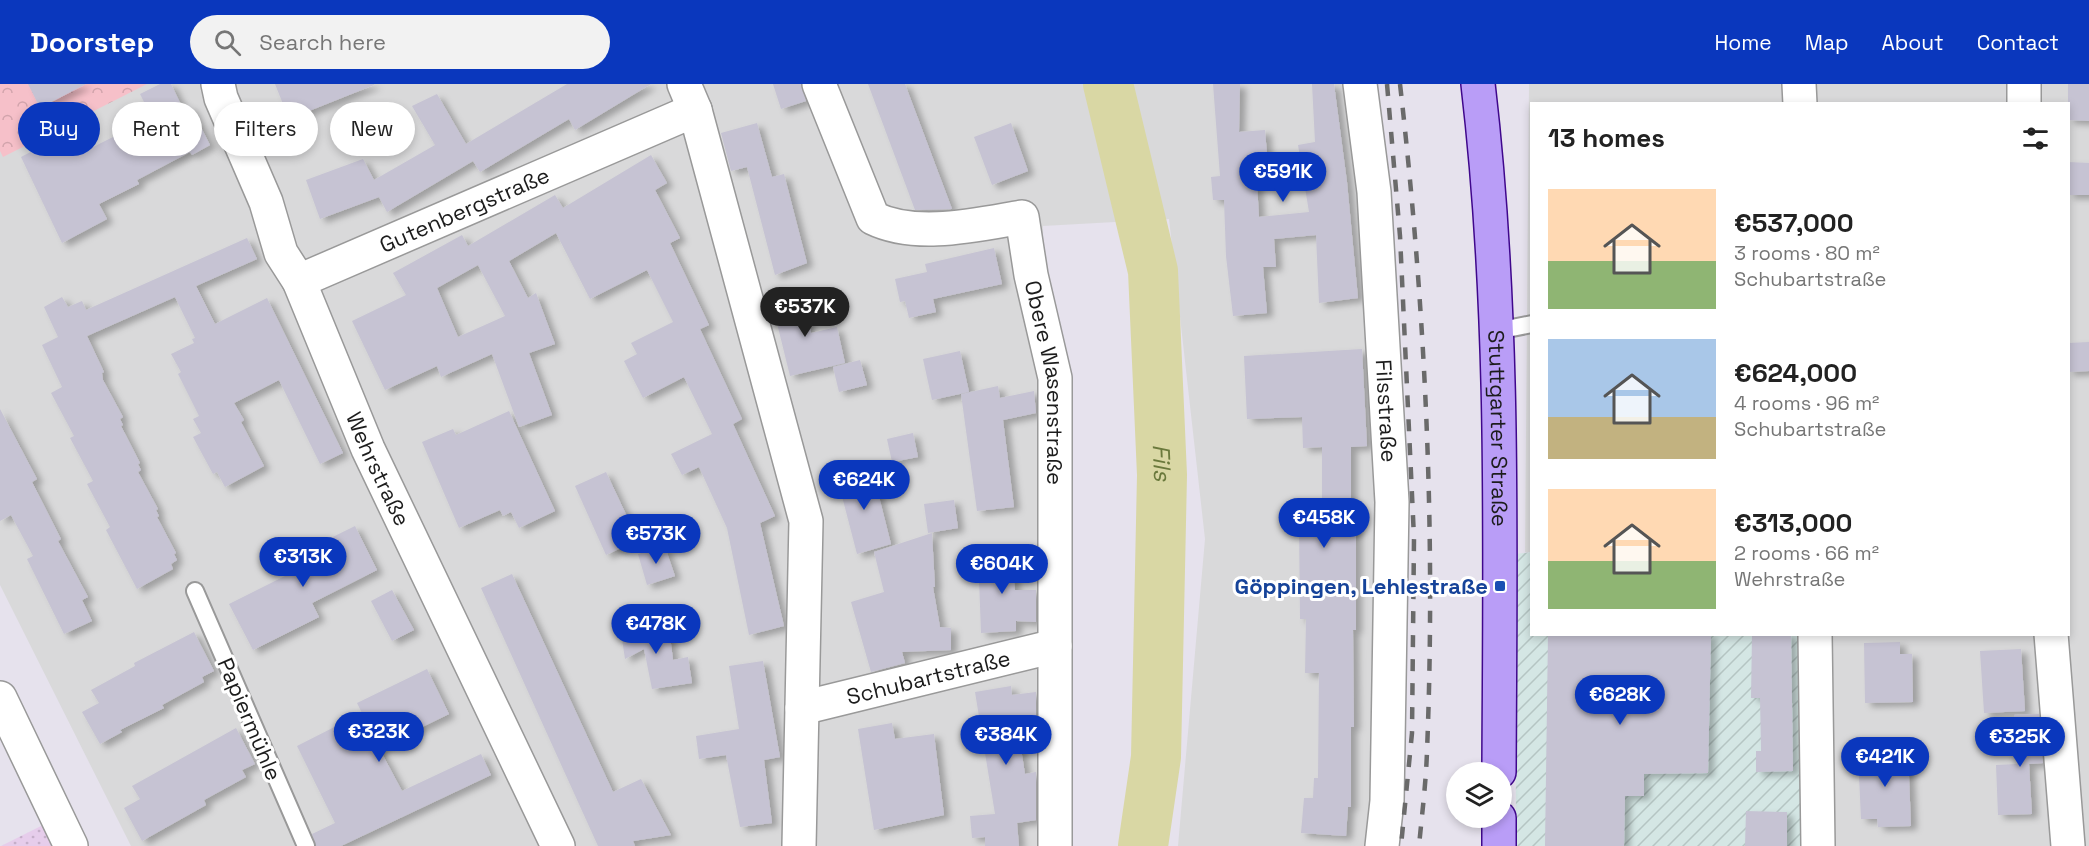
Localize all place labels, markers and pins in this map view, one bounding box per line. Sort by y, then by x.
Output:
pin: €591K [1241,152,1325,203]
pin: €537K [763,287,847,338]
pin: €624K [822,460,906,511]
pin: €458K [1282,498,1366,549]
pin: €573K [614,514,698,565]
pin: €313K [261,537,345,588]
pin: €604K [960,544,1044,595]
place label: Göppingen, Lehlestraße [1235,572,1488,600]
marker: Göppingen, Lehlestraße [1493,579,1507,593]
pin: €478K [614,604,698,655]
pin: €628K [1578,675,1662,726]
pin: €323K [337,712,421,763]
pin: €384K [964,715,1048,766]
pin: €325K [1978,717,2062,768]
pin: €421K [1843,737,1927,788]

